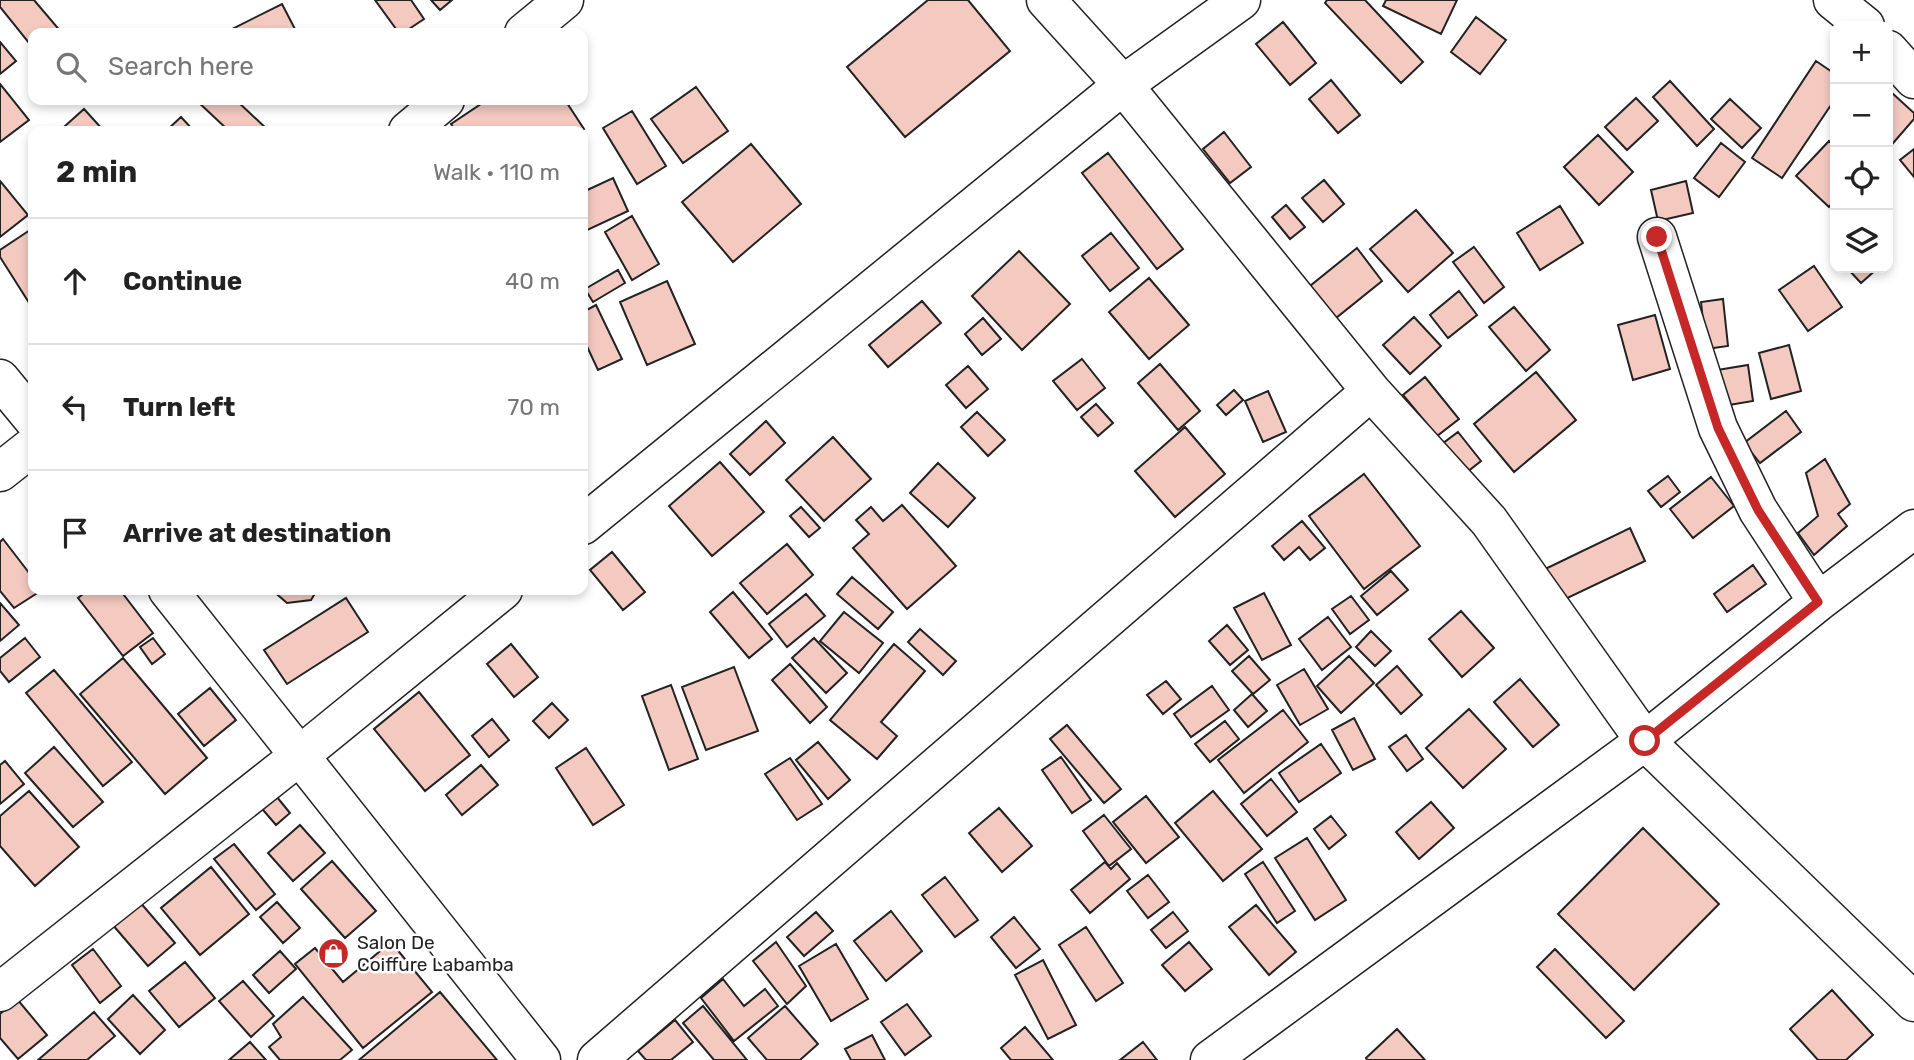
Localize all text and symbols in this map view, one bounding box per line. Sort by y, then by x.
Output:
map controls [1830,21,1893,273]
button: + [1830,21,1893,84]
search box [28,28,588,105]
icon: search [52,48,90,86]
text: Search here [108,51,254,82]
button: − [1830,84,1893,147]
button: locate [1830,147,1893,210]
text: 2 min [56,154,137,190]
text: Walk · 110 m [433,158,560,186]
button: layers [1830,210,1893,273]
route end [1641,221,1672,252]
icon: ahead [56,262,94,300]
text: Continue [123,266,242,297]
text: 40 m [505,267,560,295]
icon: left [56,388,94,426]
text: Turn left [123,392,235,423]
text: 70 m [508,393,560,421]
icon: arrive [56,514,94,552]
text: Arrive at destination [123,518,391,549]
route start [1629,725,1660,756]
place label: Salon De Coiffure Labamba [357,931,514,976]
shop icon: Salon De Coiffure Labamba [317,936,351,970]

